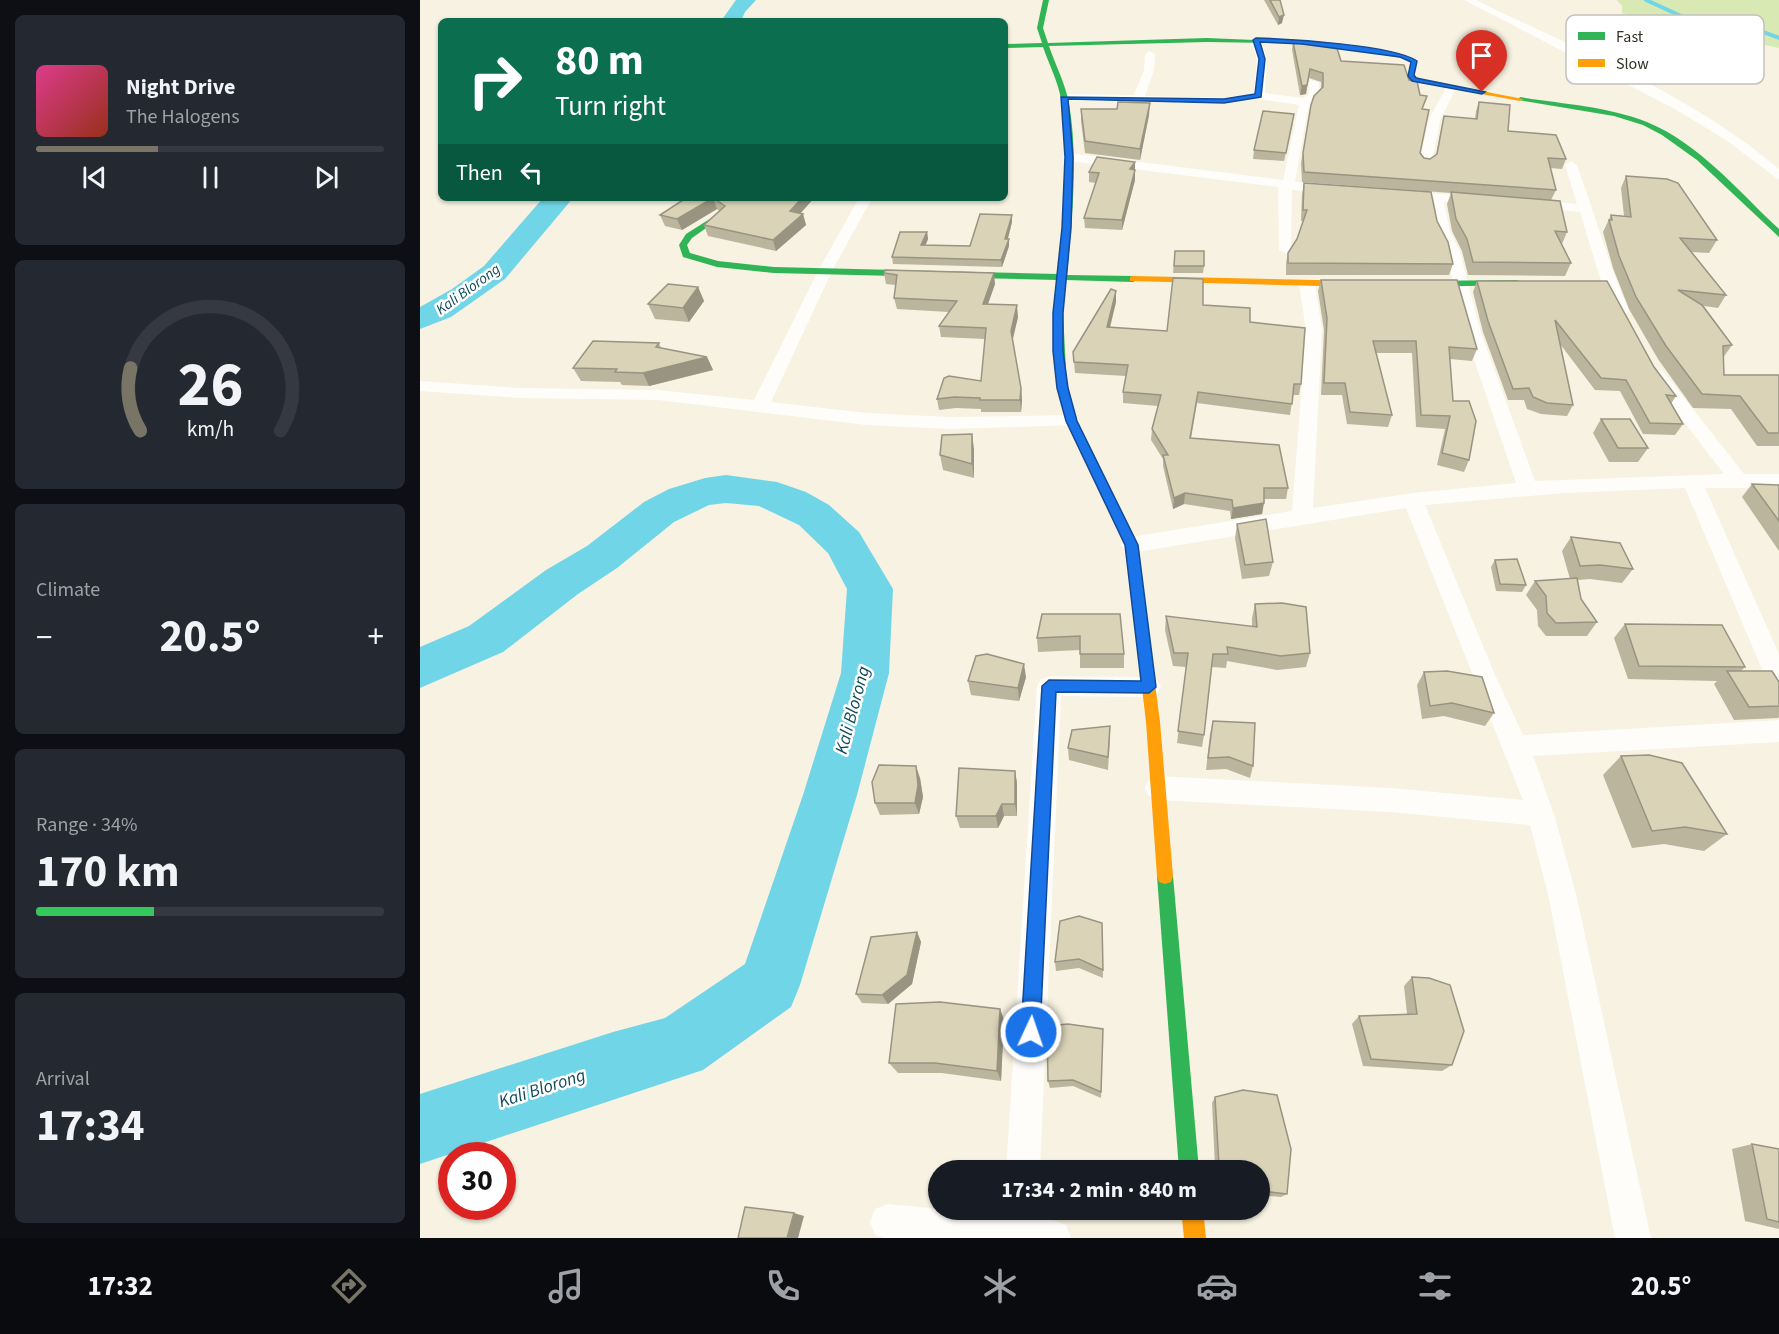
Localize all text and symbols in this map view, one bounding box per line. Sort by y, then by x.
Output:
legend [1566,15,1764,84]
text: Fast [1616,26,1644,48]
pin [1456,30,1507,92]
text: 80 m [555,31,644,91]
icon: arrive [1465,39,1498,72]
icon: right [456,42,534,120]
text: Slow [1616,53,1649,75]
text: Night Drive [126,71,235,103]
text: Turn right [555,87,666,126]
text: The Halogens [126,103,240,131]
icon: left [515,156,548,189]
text: Then [456,157,503,189]
icon: previous [78,161,111,194]
icon: pause [194,161,227,194]
icon: next [310,161,343,194]
water label: Kali Blorong [432,259,505,320]
text: 26 [177,342,243,431]
text: km/h [186,415,234,446]
text: Climate [36,576,100,604]
text: 20.5° [159,605,261,669]
text: − [36,614,52,661]
text: + [368,614,384,661]
water label: Kali Blorong [829,663,876,757]
text: Range · 34% [36,811,137,839]
text: 170 km [36,840,180,904]
position arrow [999,1000,1063,1064]
water label: Kali Blorong [495,1063,589,1114]
text: Arrival [36,1065,90,1093]
text: 17:34 [36,1094,145,1158]
speed limit sign: 30 [438,1142,516,1220]
text: 17:34 · 2 min · 840 m [1001,1174,1197,1206]
icon: directions [328,1265,370,1307]
icon: music [545,1265,587,1307]
icon: phone [762,1265,804,1307]
icon: climate [979,1265,1021,1307]
icon: car [1196,1265,1238,1307]
icon: filters [1414,1265,1456,1307]
text: 17:32 [88,1267,153,1306]
text: 20.5° [1631,1267,1691,1306]

